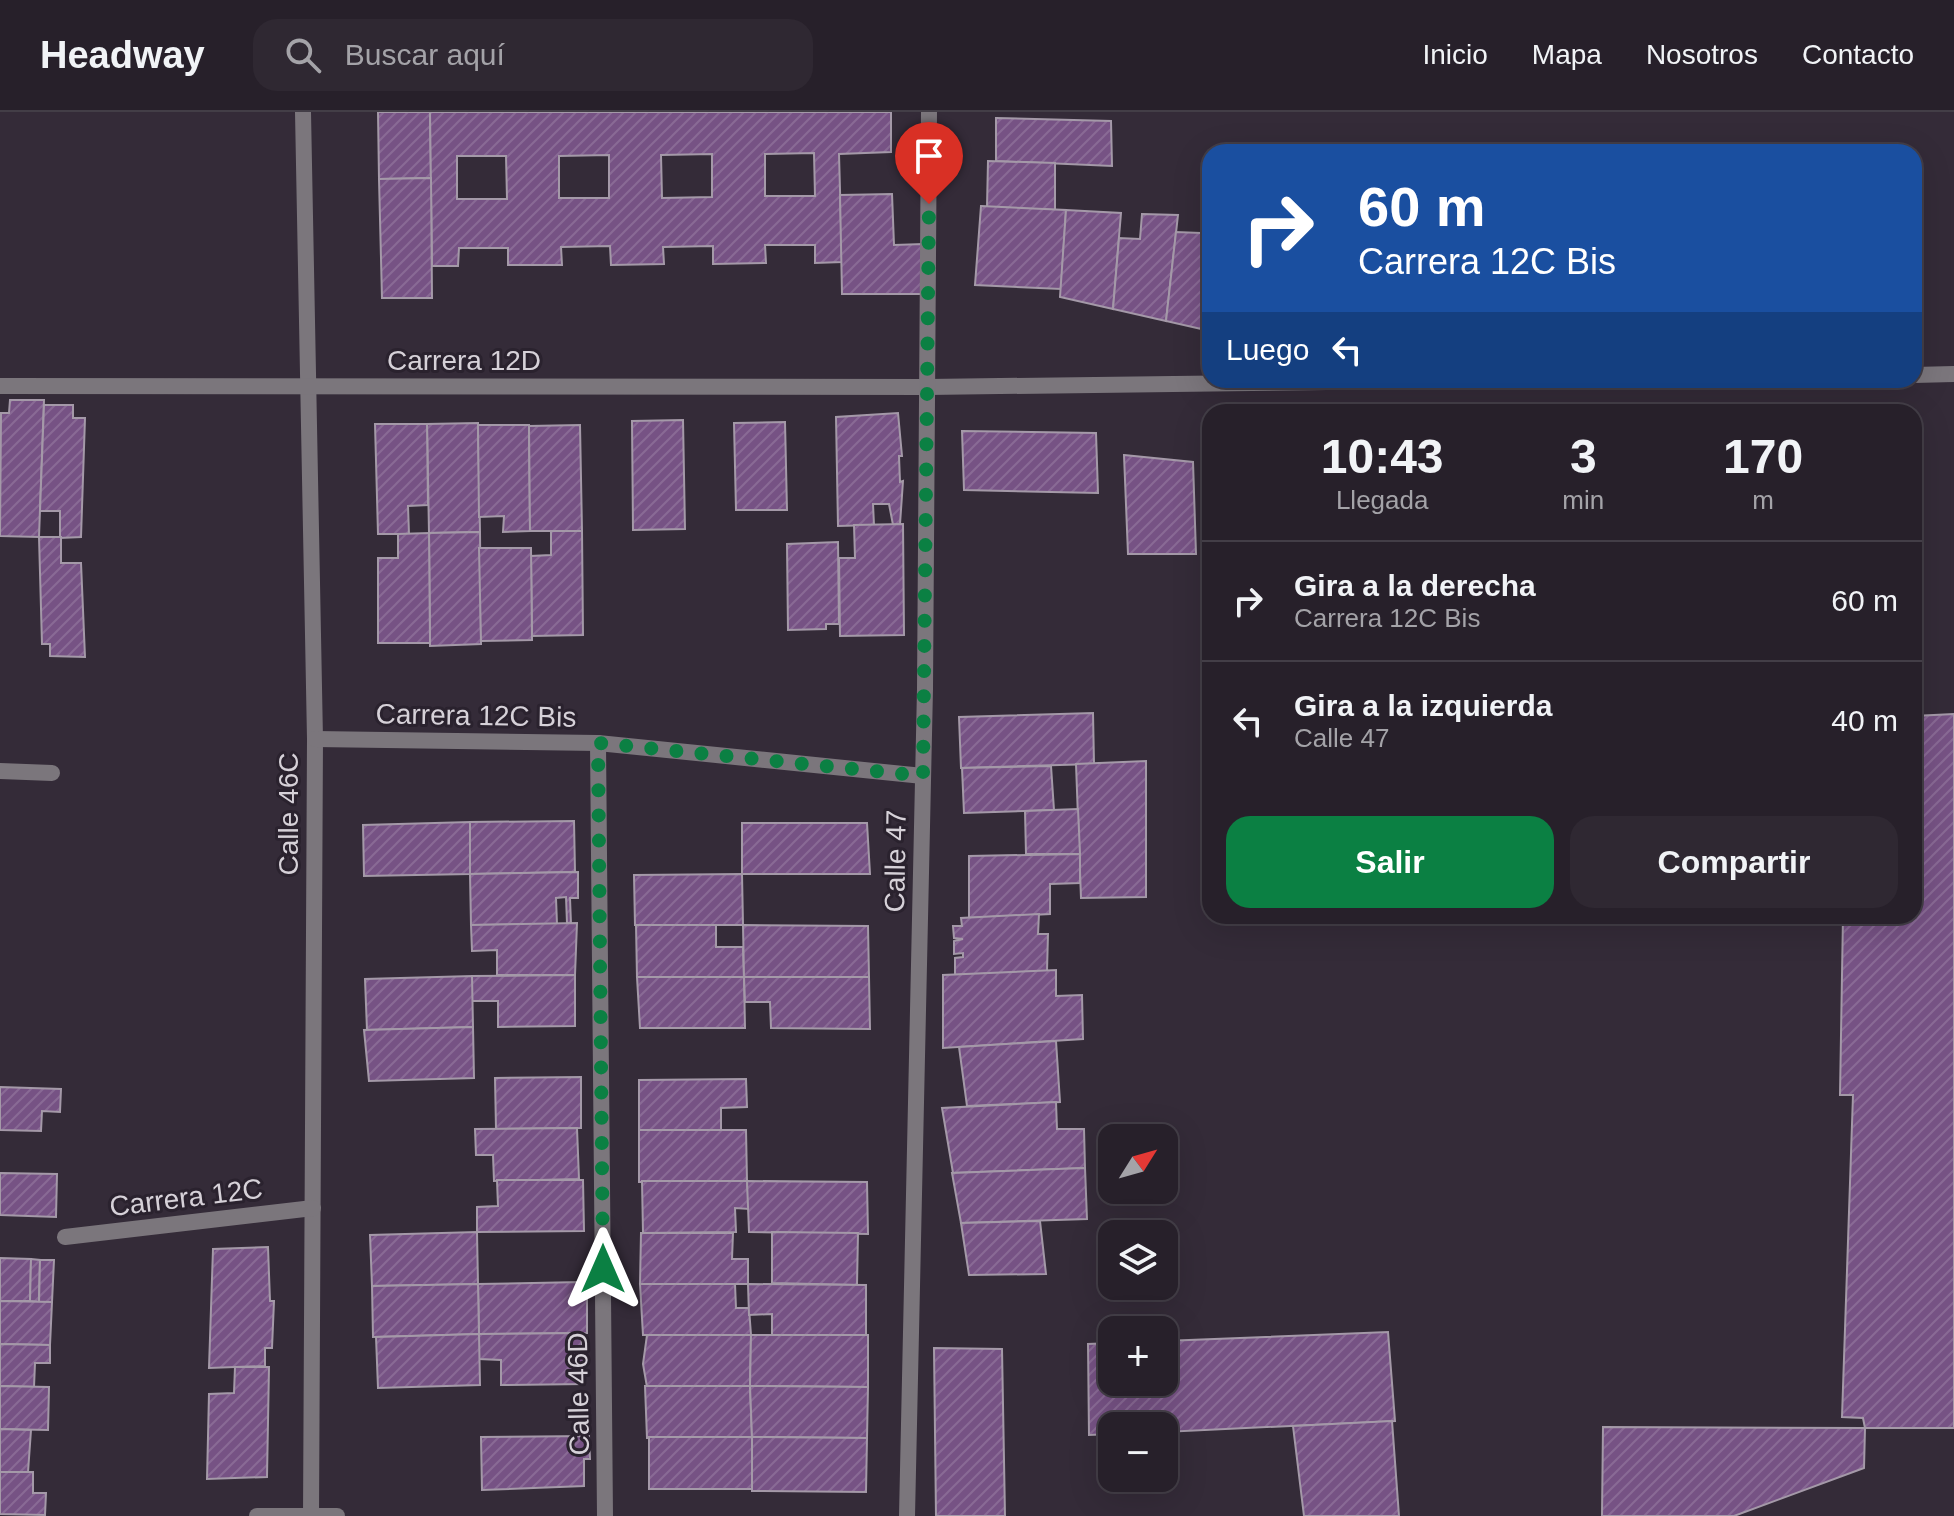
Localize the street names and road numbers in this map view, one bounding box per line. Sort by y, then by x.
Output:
street label: Carrera 12D [387,345,541,376]
street label: Carrera 12C Bis [375,698,577,733]
street label: Calle 46C [273,753,304,875]
street label: Calle 47 [879,809,912,913]
street label: Carrera 12C [108,1173,264,1222]
street label: Calle 46D [562,1332,595,1456]

